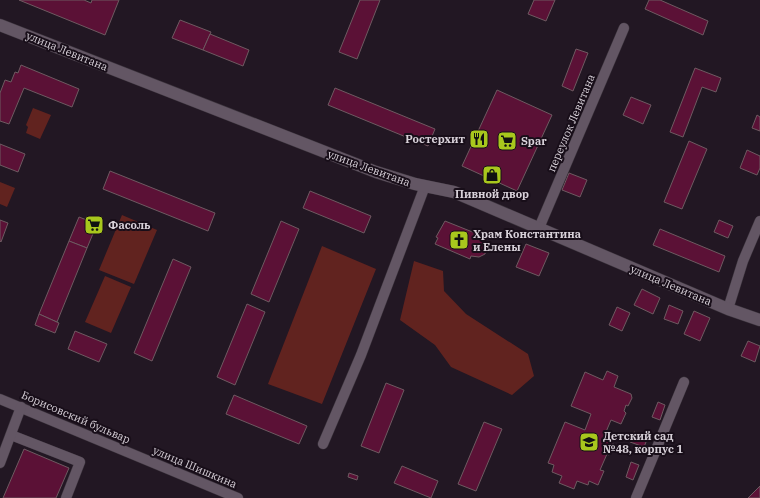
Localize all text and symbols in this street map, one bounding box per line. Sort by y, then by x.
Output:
street label: улица Левитана [24,28,110,74]
street label: переулок Левитана [544,72,598,174]
restaurant icon: Ростерхит [468,128,490,150]
supermarket icon: Spar [496,130,518,152]
place label: Ростерхит [405,132,465,146]
place label: Spar [521,134,547,148]
street label: улица Левитана [326,147,412,189]
shop icon: Пивной двор [481,164,503,186]
place label: Пивной двор [455,187,529,201]
supermarket icon: Фасоль [83,214,105,236]
place label: Фасоль [108,218,151,232]
place label: Храм Константина и Елены [473,227,581,254]
church icon: Храм Константина и Елены [448,229,470,251]
street label: улица Левитана [628,262,714,308]
street label: Борисовский бульвар [19,388,133,446]
place label: Детский сад №48, корпус 1 [603,429,683,456]
school or university icon: Детский сад №48, корпус 1 [578,431,600,453]
street label: улица Шишкина [151,443,239,491]

